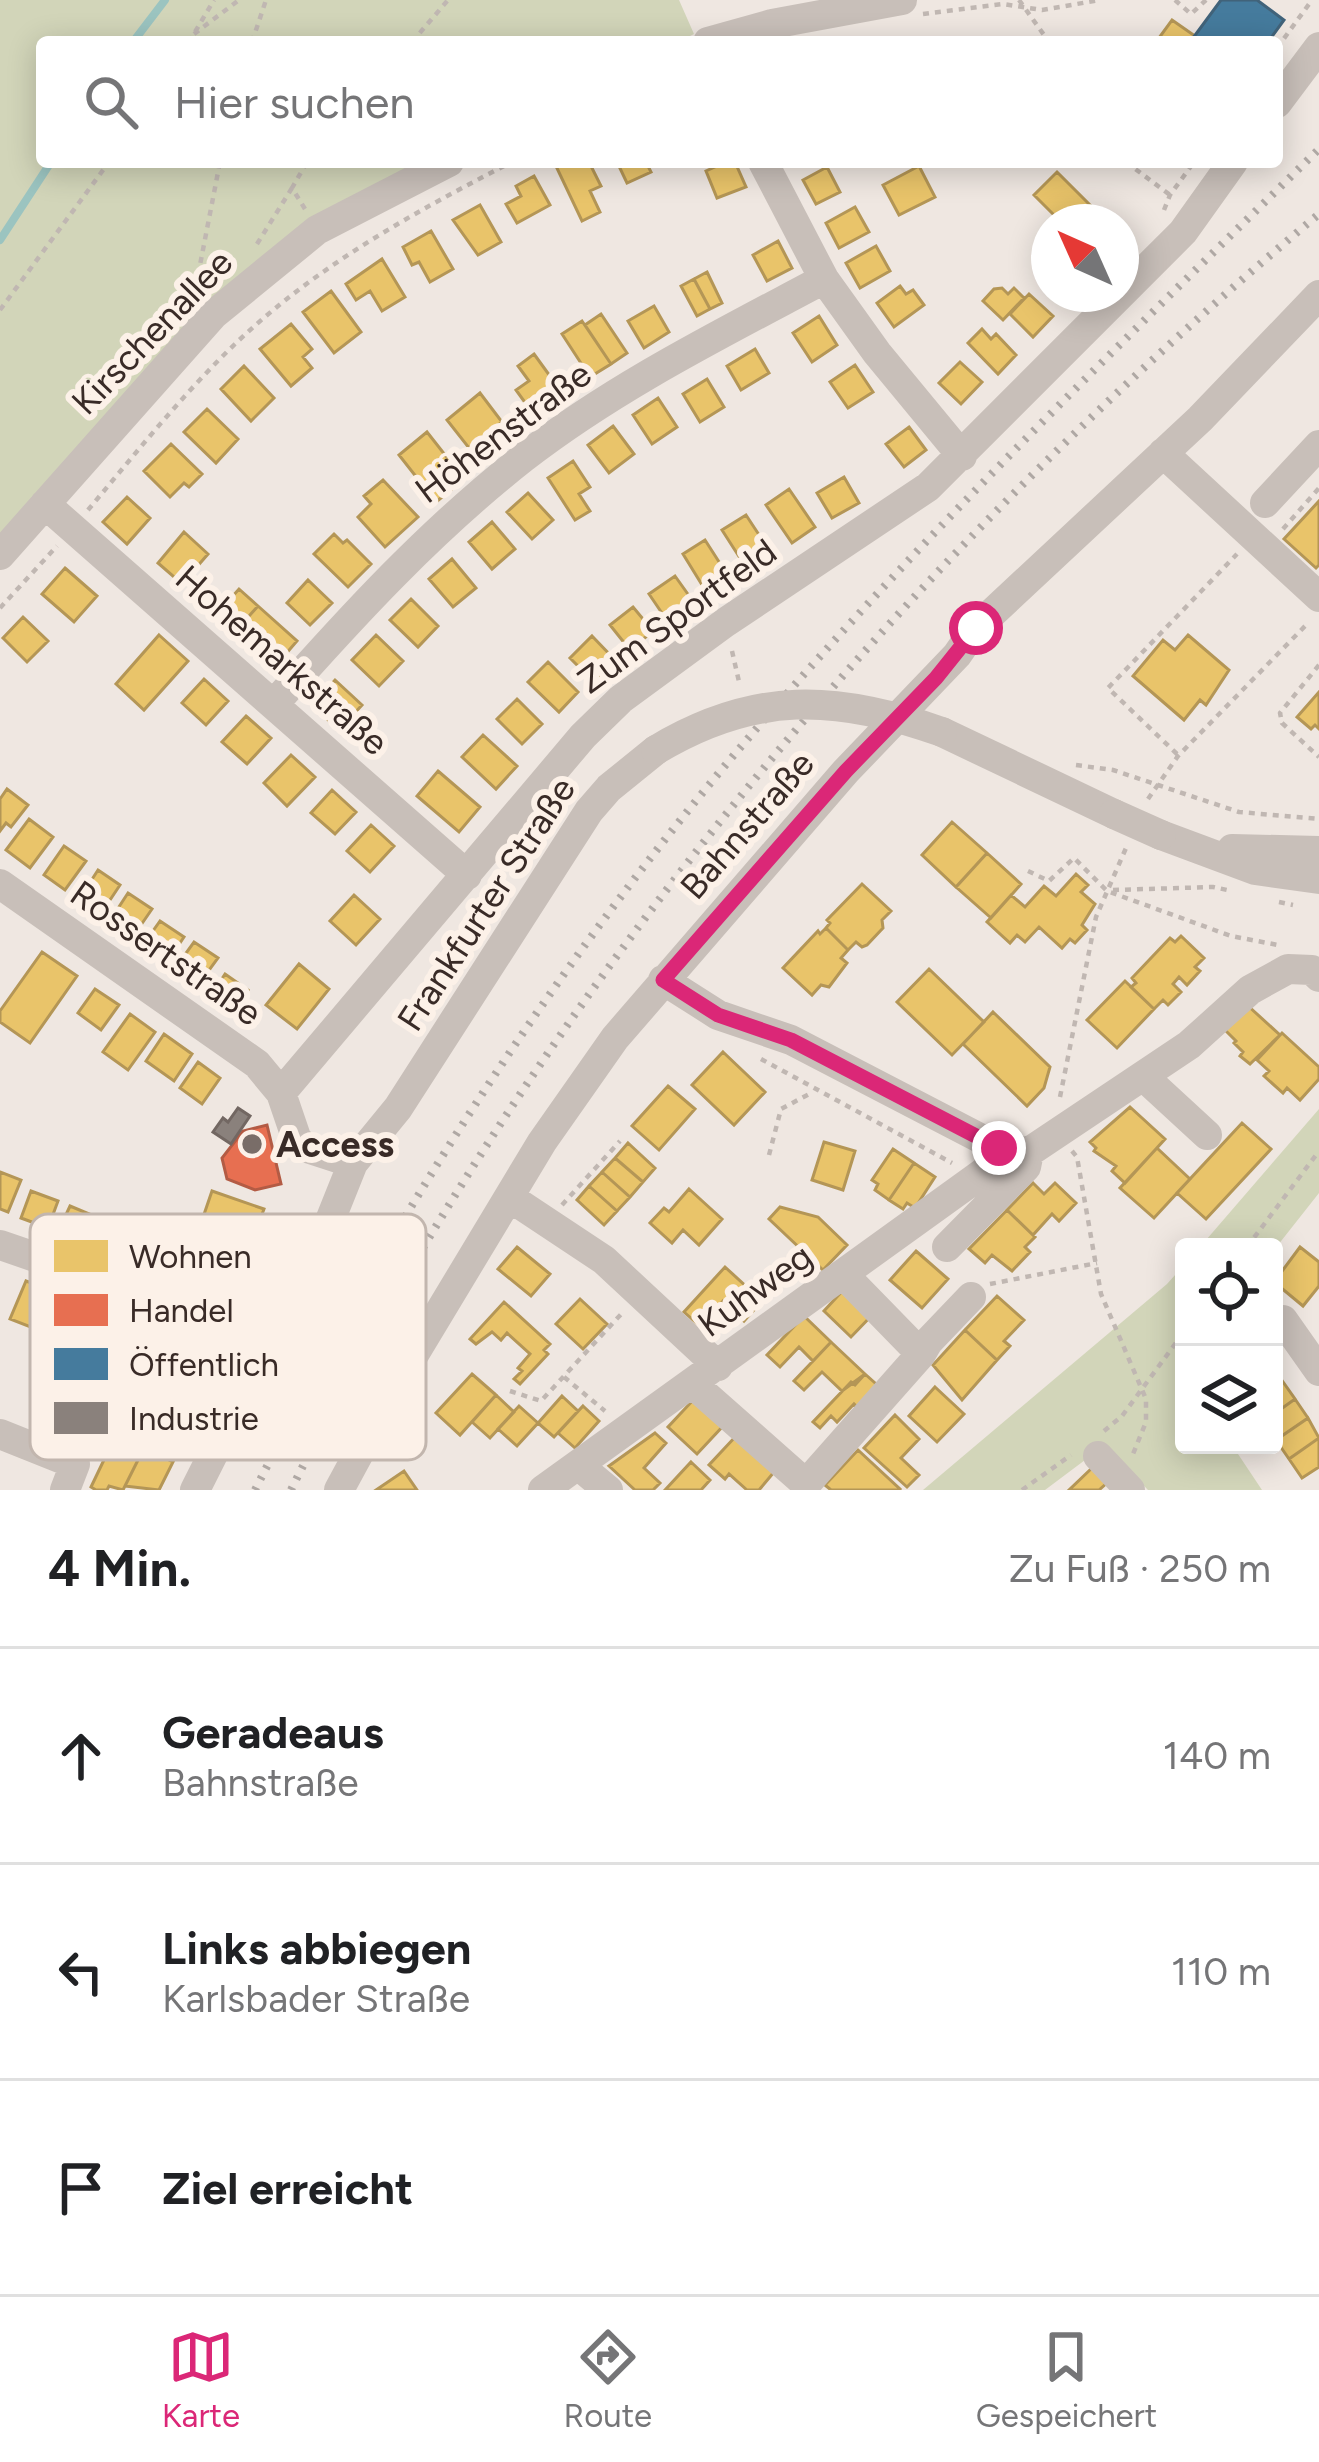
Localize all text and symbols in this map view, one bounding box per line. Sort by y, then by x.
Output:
search box [36,36,1283,168]
icon: search [78,69,144,135]
text: Hier suchen [174,75,414,129]
north arrow [1031,204,1139,312]
street label: Kirschenallee [63,241,241,423]
street label: Höhenstraße [407,352,599,512]
street label: Zum Sportfeld [569,530,785,702]
street label: Hohemarkstraße [167,556,397,764]
route start [949,601,1003,655]
street label: Bahnstraße [671,742,823,908]
street label: Frankfurter Straße [388,769,584,1039]
street label: Rossertstraße [62,871,270,1035]
route end [972,1121,1026,1175]
place label: Access [276,1123,394,1166]
marker: Access [239,1131,265,1157]
legend [30,1214,426,1460]
street label: Kuhweg [690,1234,820,1346]
text: Wohnen [129,1237,252,1276]
map controls [1175,1238,1283,1454]
button: locate [1175,1238,1283,1346]
text: Handel [129,1291,234,1330]
text: Öffentlich [129,1345,279,1384]
button: layers [1175,1346,1283,1454]
text: Industrie [129,1399,259,1438]
text: 4 Min. [48,1538,191,1599]
text: Zu Fuß · 250 m [1009,1545,1271,1592]
text: Geradeaus [162,1705,384,1759]
icon: ahead [48,1723,114,1789]
text: 140 m [1163,1732,1271,1779]
text: Bahnstraße [162,1759,359,1806]
text: Links abbiegen [162,1921,471,1975]
icon: left [48,1939,114,2005]
text: 110 m [1171,1948,1271,1995]
text: Karlsbader Straße [162,1975,470,2022]
icon: arrive [48,2155,114,2221]
text: Ziel erreicht [162,2161,413,2215]
tab: Karte [162,2324,240,2435]
tab: Route [564,2324,652,2435]
tab: Gespeichert [976,2324,1157,2435]

